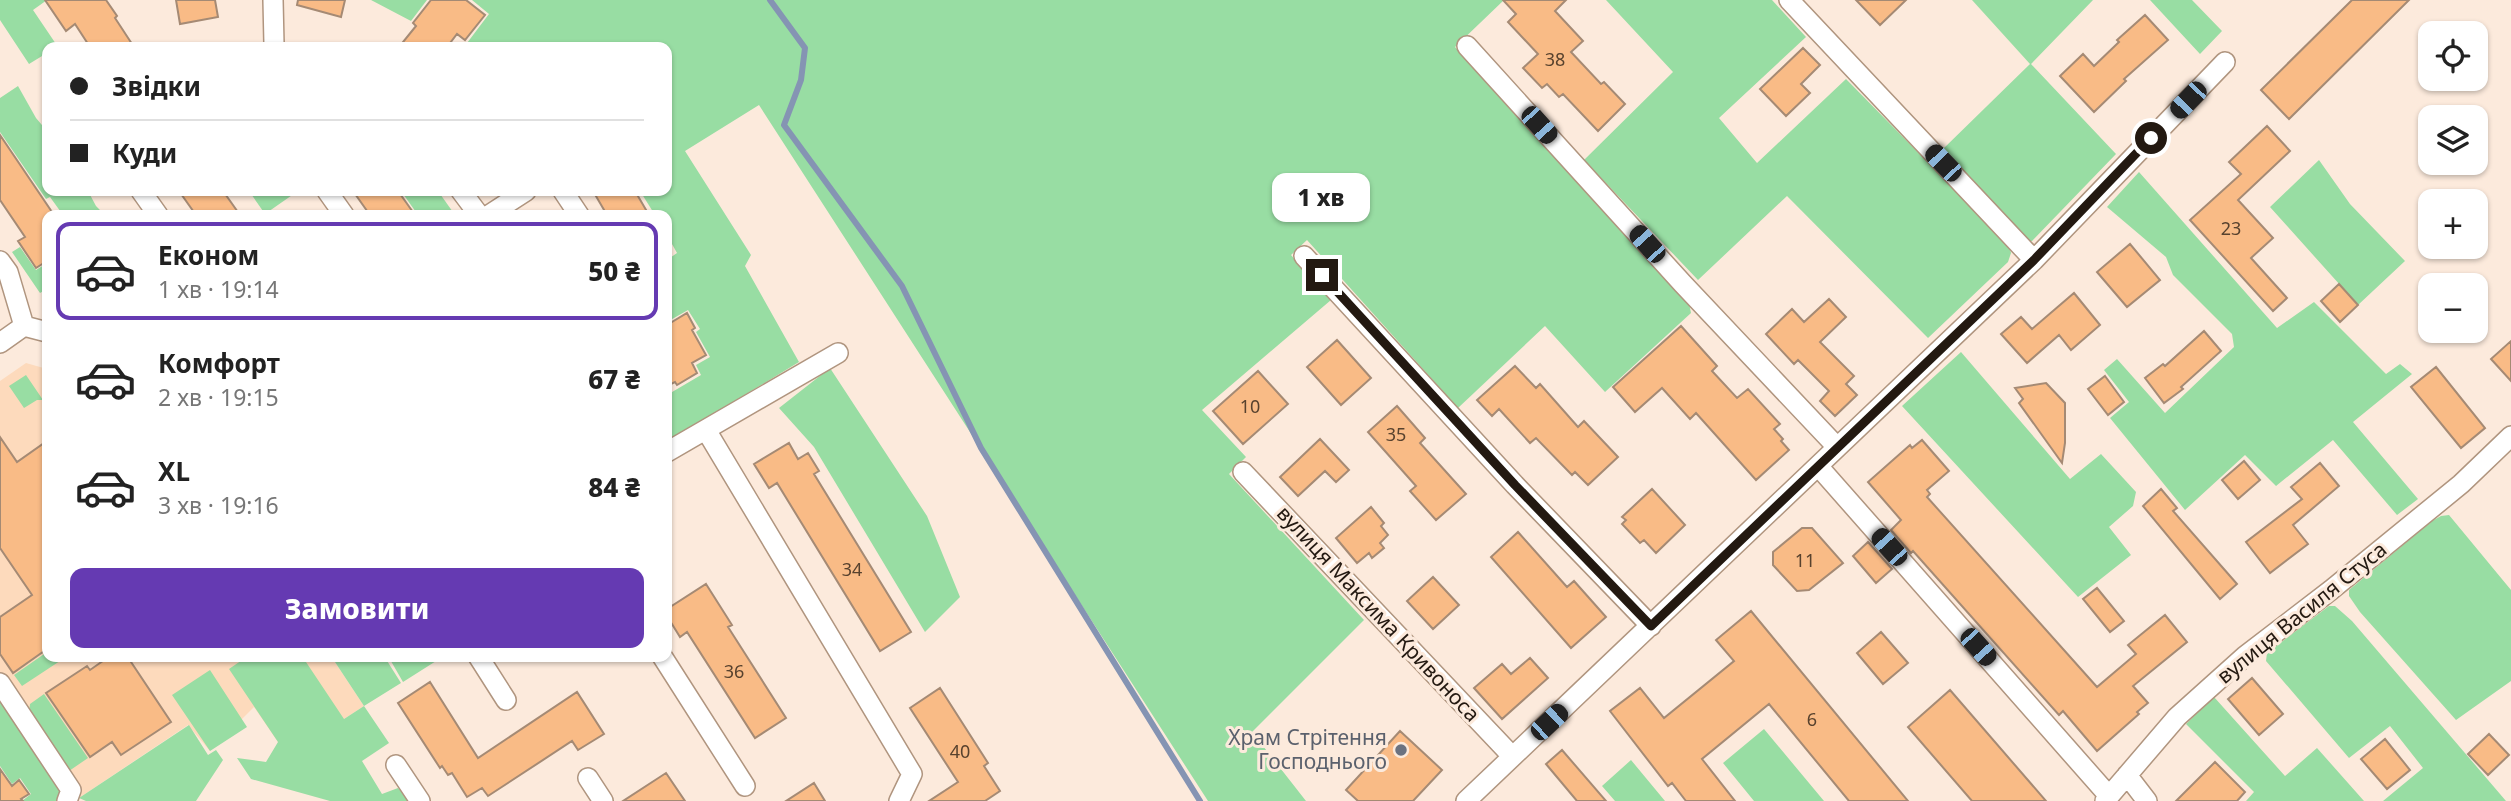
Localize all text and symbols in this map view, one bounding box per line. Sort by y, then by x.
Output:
map controls [2418,21,2488,343]
button: locate [2418,21,2488,91]
house number: 38 [1545,47,1565,71]
text: Звідки [112,68,201,104]
car [2166,78,2211,122]
car [1518,102,1561,148]
button: layers [2418,105,2488,175]
route start [2135,122,2167,154]
text: Куди [112,135,177,171]
car [1921,141,1966,185]
callout: 1 хв [1273,174,1371,222]
text: 1 хв [1298,181,1344,213]
button: + [2418,189,2488,259]
house number: 23 [2221,216,2241,240]
car [1626,221,1669,267]
text: Економ [158,237,259,273]
icon: car [74,240,137,303]
text: 50 ₴ [588,253,640,289]
route end [1306,259,1338,291]
text: 1 хв · 19:14 [158,273,279,305]
button: − [2418,273,2488,343]
text: Комфорт [158,345,280,381]
icon: car [74,348,137,411]
text: 67 ₴ [588,361,640,397]
text: 2 хв · 19:15 [158,381,279,413]
house number: 10 [1240,394,1260,418]
house number: 35 [1386,422,1406,446]
text: XL [158,453,190,489]
icon: car [74,456,137,519]
text: 84 ₴ [588,469,640,505]
text: 3 хв · 19:16 [158,489,279,521]
street label: вулиця Максима Кривоноса [1271,499,1486,727]
car [1868,524,1911,570]
street label: вулиця Василя Стуса [2211,535,2392,689]
house number: 11 [1795,548,1815,572]
house number: 34 [842,557,862,581]
button: Замовити [70,568,644,648]
car [1957,624,2000,670]
house number: 36 [724,659,744,683]
car [1527,700,1572,744]
house number: 6 [1807,707,1817,731]
place label: Храм Стрітення Господнього [1228,723,1387,775]
house number: 40 [950,739,970,763]
marker: Храм Стрітення Господнього [1393,742,1409,758]

